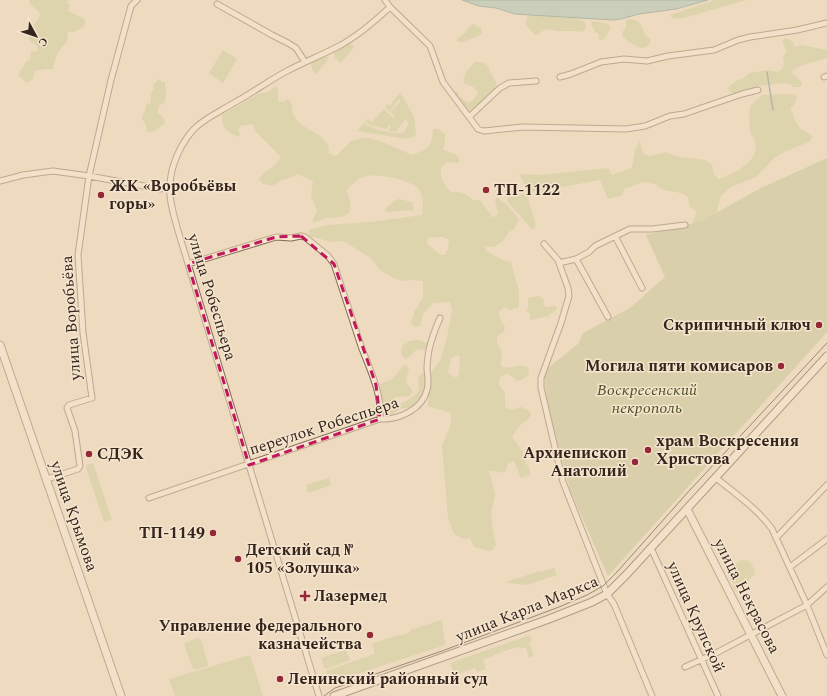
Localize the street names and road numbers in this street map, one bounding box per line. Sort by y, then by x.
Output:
street label: улица Робеспьера [181,230,243,363]
street label: улица Воробьёва [55,255,87,382]
street label: переулок Робеспьера [246,390,402,462]
street label: улица Крымова [43,456,104,575]
street label: улица Некрасова [707,533,786,658]
street label: улица Крупской [660,557,731,676]
street label: улица Карла Маркса [451,569,602,649]

